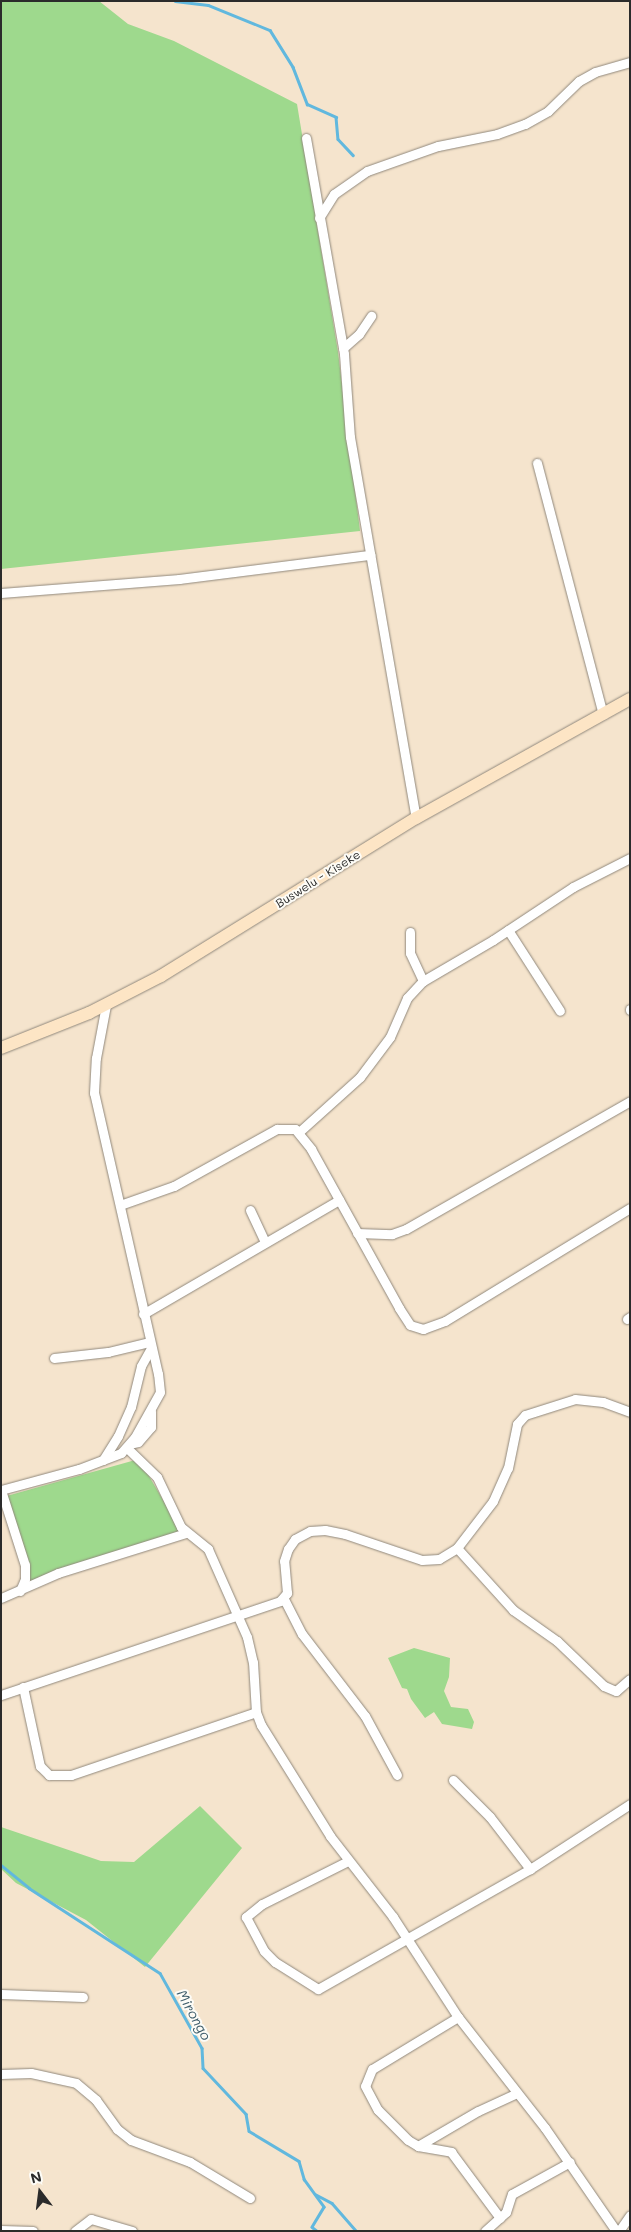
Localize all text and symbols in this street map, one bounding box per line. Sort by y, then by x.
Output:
street label: Buswelu - Kiseke [273,847,363,911]
water label: Mirongo [173,1987,215,2043]
text: N [28,2166,44,2188]
north arrow [15,2167,65,2217]

